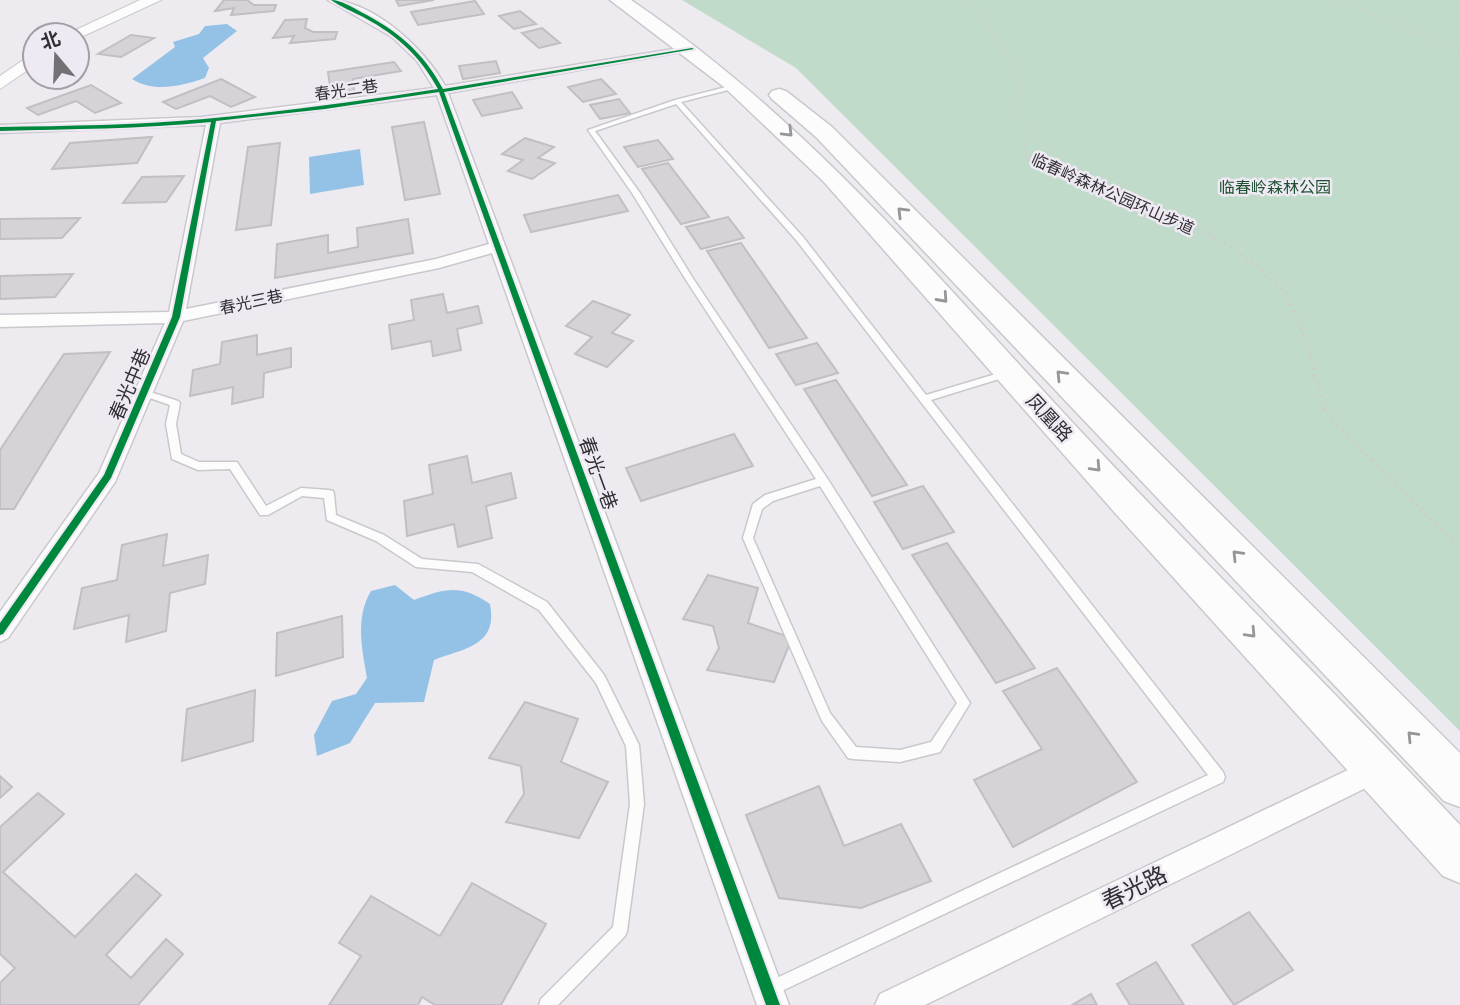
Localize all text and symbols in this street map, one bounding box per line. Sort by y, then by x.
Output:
north arrow [21,21,91,91]
text: 北 [38,25,63,53]
street label: 春光二巷 [313,75,379,103]
one-way arrow [780,124,793,137]
street label: 临春岭森林公园环山步道 [1029,149,1197,237]
park label: 临春岭森林公园 [1219,177,1331,196]
one-way arrow [898,208,910,220]
street label: 春光三巷 [218,285,284,317]
one-way arrow [935,290,947,303]
street label: 春光中巷 [104,345,154,423]
one-way arrow [1056,370,1069,383]
street label: 凤凰路 [1022,388,1078,446]
street label: 春光一巷 [575,433,623,513]
one-way arrow [1088,459,1101,472]
one-way arrow [1232,551,1245,564]
one-way arrow [1243,625,1255,638]
one-way arrow [1408,731,1421,744]
street label: 春光路 [1097,859,1171,915]

